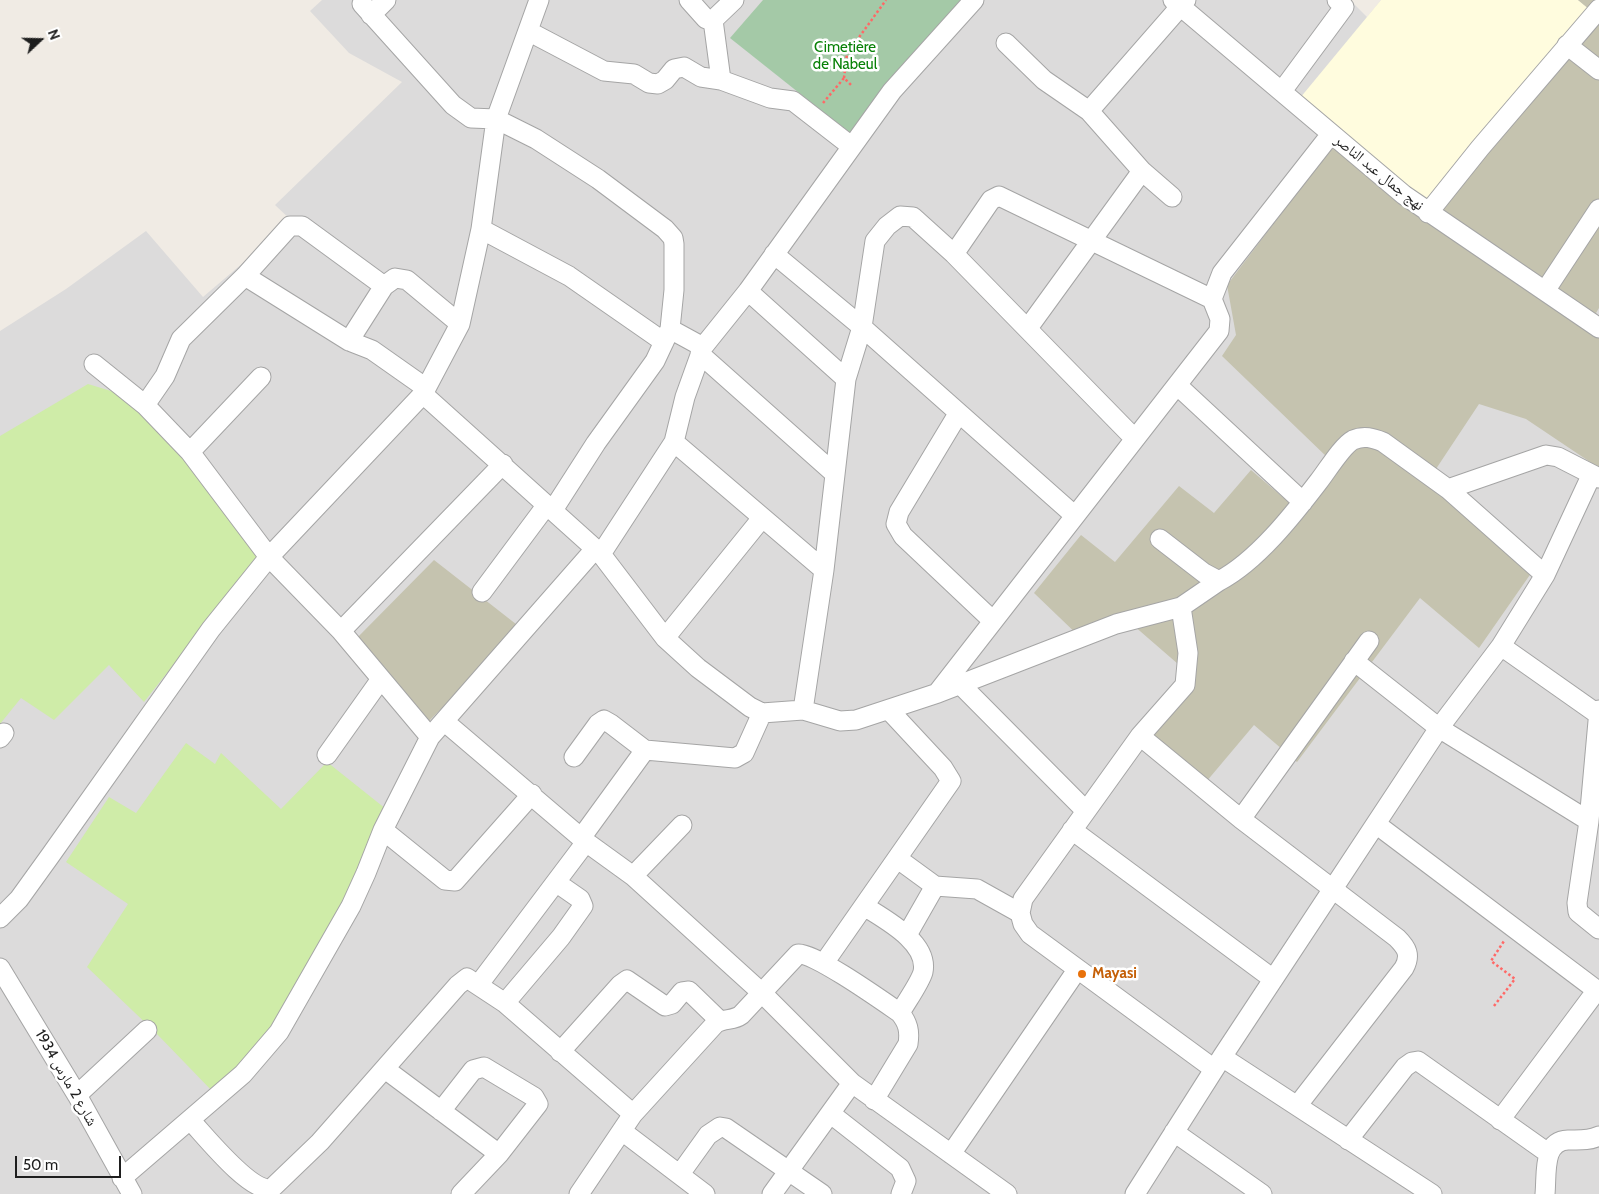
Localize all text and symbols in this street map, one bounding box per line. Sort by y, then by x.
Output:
north arrow [15,15,65,65]
text: N [44,27,64,42]
park label: Cimetière de Nabeul [813,39,877,74]
street label: نهج جمال عبد الناصر [1330,131,1428,215]
place label: Mayasi [1092,965,1137,983]
marker: Mayasi [1076,968,1088,980]
street label: شارع 2 مارس 1934 [31,1027,101,1129]
scale bar [18,1146,124,1178]
text: 50 m [23,1156,58,1174]

